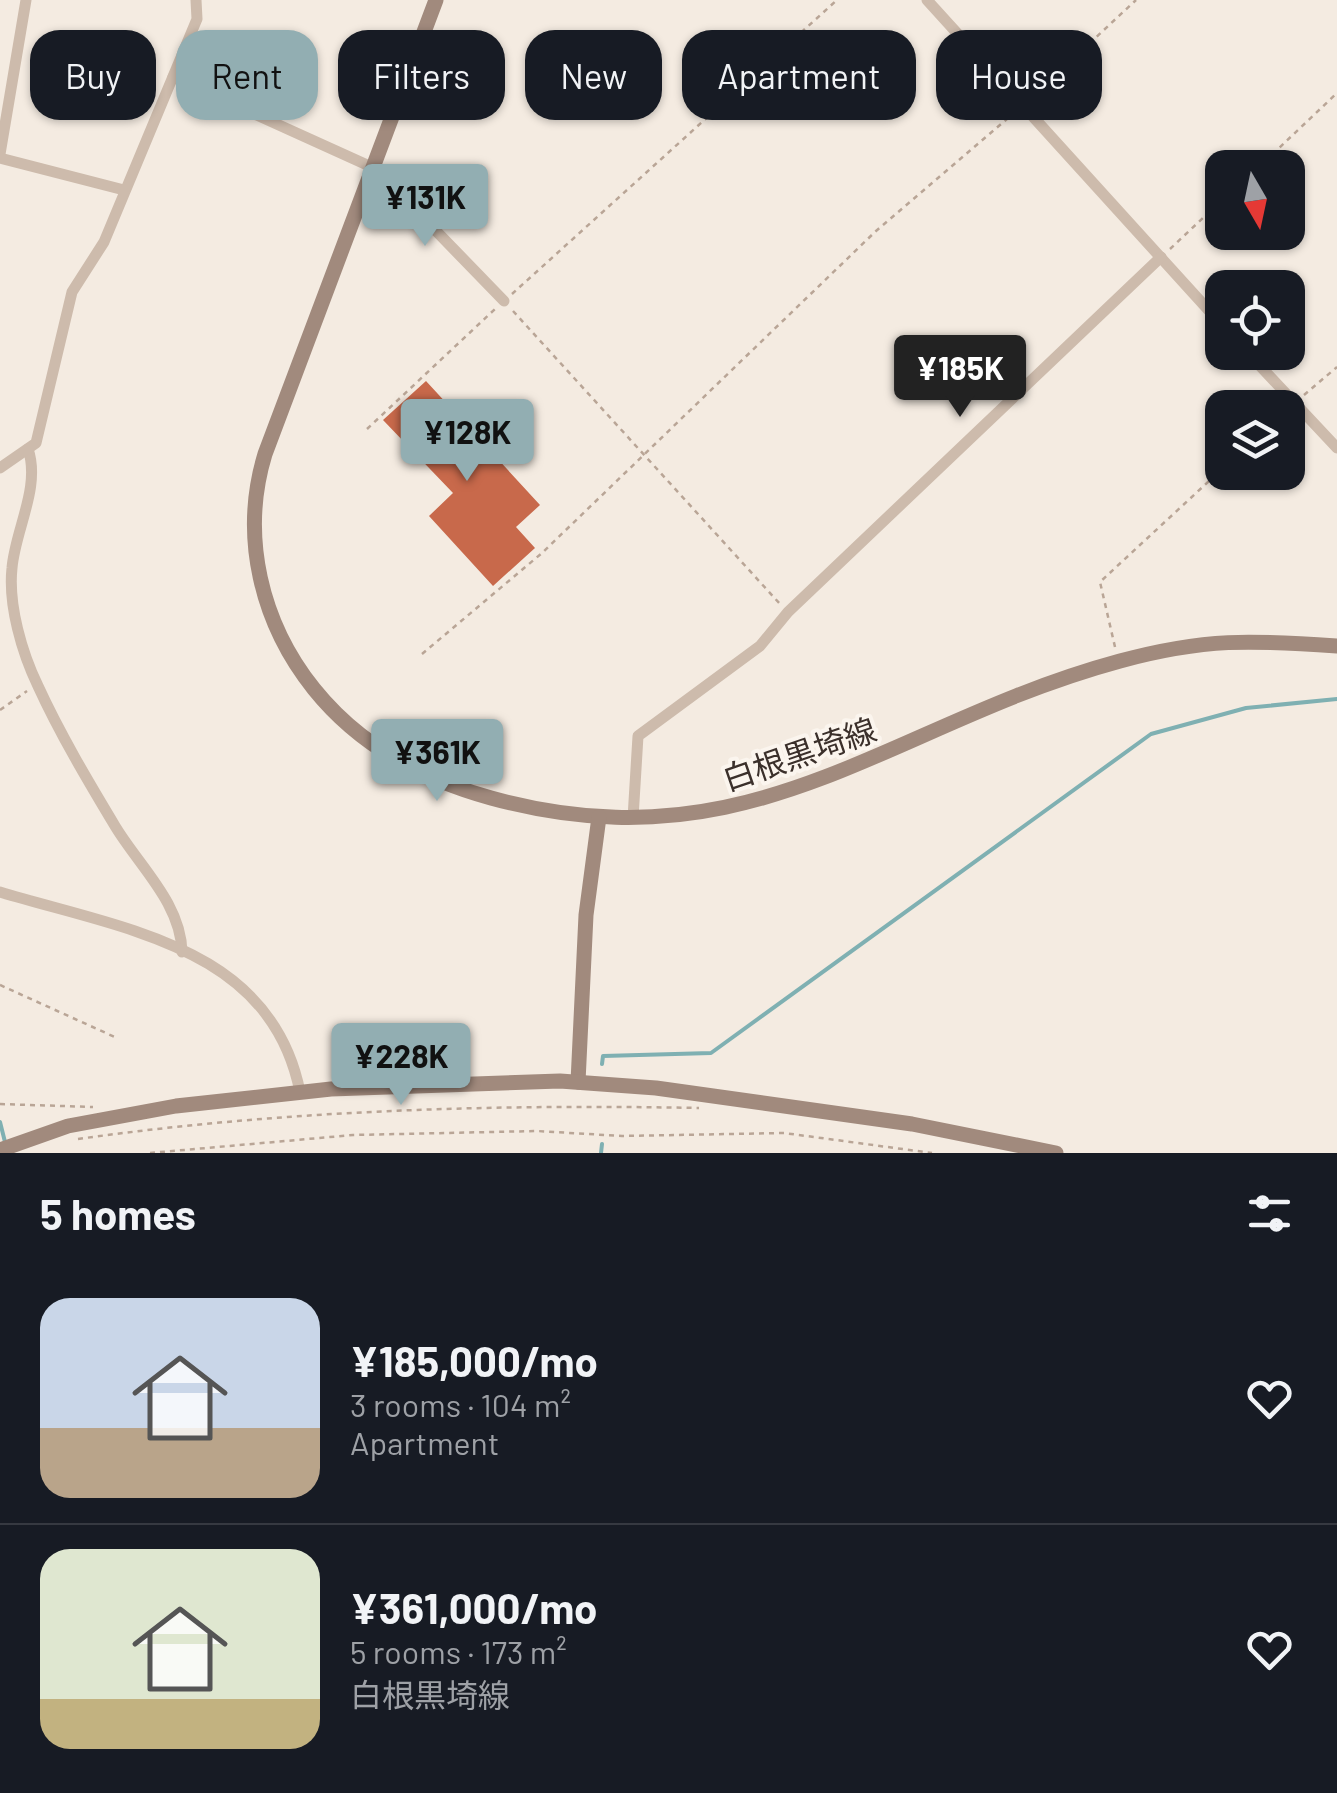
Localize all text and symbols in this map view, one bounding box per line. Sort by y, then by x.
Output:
chip: Buy [30,30,156,120]
chip: Rent [176,30,318,120]
chip: Filters [338,30,505,120]
chip: New [525,30,662,120]
chip: Apartment [682,30,916,120]
chip: House [936,30,1102,120]
north arrow [1205,150,1305,250]
map controls [1205,150,1305,490]
pin: ¥131K [355,164,495,249]
text: ¥131K [384,177,466,215]
button: locate [1205,270,1305,370]
pin: ¥185K [890,335,1030,420]
text: ¥185K [916,348,1004,386]
button: layers [1205,390,1305,490]
pin: ¥128K [397,399,537,484]
text: ¥128K [423,412,511,450]
street label: 白根黒埼線 [717,709,881,797]
pin: ¥361K [367,719,507,804]
text: ¥361K [393,732,481,770]
pin: ¥228K [331,1023,471,1108]
text: ¥228K [353,1036,449,1074]
icon: filters [1242,1186,1297,1241]
text: 5 homes [40,1188,196,1238]
text: ¥185,000/mo [350,1335,598,1385]
icon: home [120,1338,240,1458]
icon: heart [1242,1371,1297,1426]
text: 3 rooms · 104 m² [350,1385,571,1423]
text: Apartment [350,1423,499,1461]
text: ¥361,000/mo [350,1582,597,1632]
icon: home [120,1589,240,1709]
icon: heart [1242,1622,1297,1677]
text: 5 rooms · 173 m² [350,1632,567,1670]
text: 白根黒埼線 [350,1675,510,1713]

